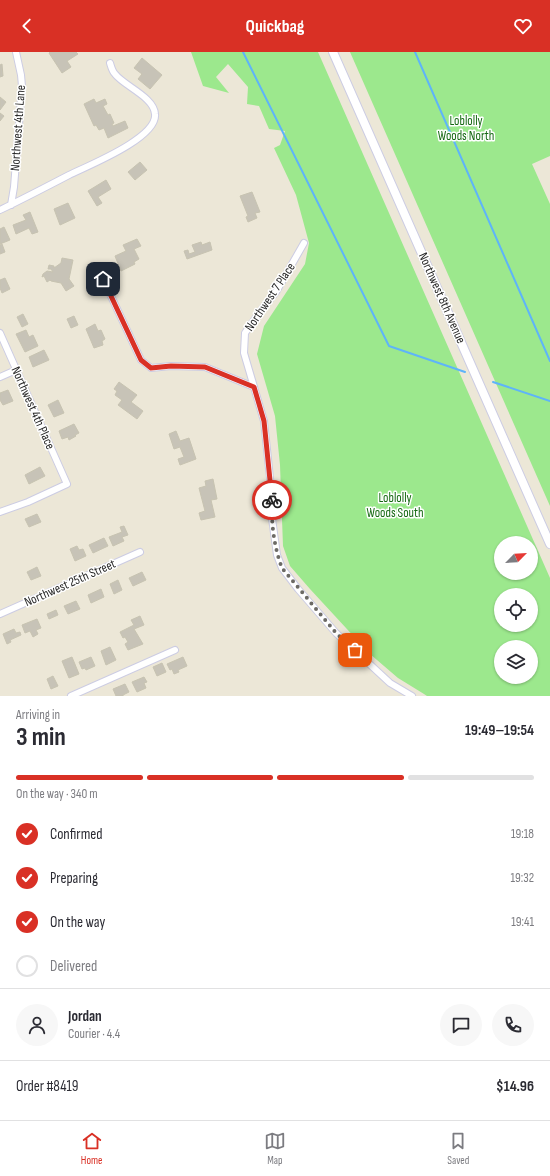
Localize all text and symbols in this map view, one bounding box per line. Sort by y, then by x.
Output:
icon: back [16,15,38,37]
icon: heart [512,15,534,37]
text: Quickbag [246,16,304,37]
street label: Northwest 4th Lane [7,84,29,172]
park label: Loblolly Woods North [438,113,494,144]
street label: Northwest 8th Avenue [415,250,469,346]
street label: Northwest 7 Place [241,260,299,334]
pin [86,262,120,296]
icon: home [92,268,114,290]
street label: Northwest 4th Place [8,364,58,452]
courier [252,480,292,520]
icon: bike [261,489,283,511]
park label: Loblolly Woods South [366,490,424,521]
north arrow [494,536,538,580]
map controls [494,536,538,684]
street label: Northwest 25th Street [22,556,118,610]
button: locate [494,588,538,632]
pin [338,633,372,667]
icon: bag [344,639,366,661]
button: layers [494,640,538,684]
text: Arriving in [16,707,60,723]
text: 19:49–19:54 [465,721,534,740]
text: 3 min [16,722,66,753]
text: On the way · 340 m [16,786,98,802]
icon: check [16,823,38,845]
text: Confirmed [50,825,103,844]
text: 19:18 [511,826,534,842]
icon: check [16,867,38,889]
text: Preparing [50,869,98,888]
text: 19:32 [510,870,534,886]
icon: check [16,911,38,933]
text: On the way [50,913,105,932]
text: 19:41 [511,914,534,930]
text: Delivered [50,957,97,976]
button: person [16,1004,58,1046]
button: chat [440,1004,482,1046]
button: phone [492,1004,534,1046]
text: Jordan [68,1007,102,1026]
text: Courier · 4.4 [68,1026,120,1042]
text: Order #8419 [16,1077,78,1096]
text: $14.96 [496,1077,534,1096]
tab: Home [81,1130,103,1167]
tab: Map [264,1130,286,1167]
tab: Saved [447,1130,469,1167]

